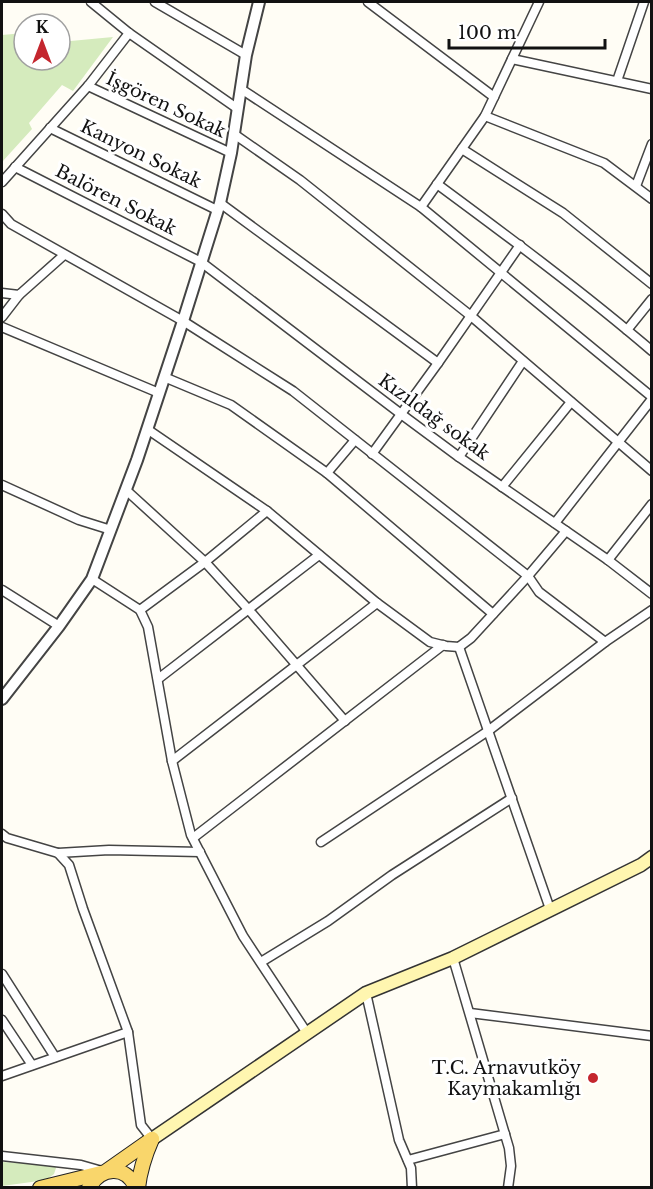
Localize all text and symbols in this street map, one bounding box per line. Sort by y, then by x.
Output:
north arrow [12,12,72,72]
scale bar [449,12,605,50]
text: K [35,17,49,37]
text: 100 m [458,22,516,44]
street label: İşgören Sokak [103,67,230,142]
street label: Kanyon Sokak [77,115,205,193]
street label: Balören Sokak [52,160,180,240]
street label: Kızıldağ sokak [374,369,494,465]
place label: T.C. Arnavutköy Kaymakamlığı [432,1057,581,1100]
marker: T.C. Arnavutköy Kaymakamlığı [586,1071,600,1085]

